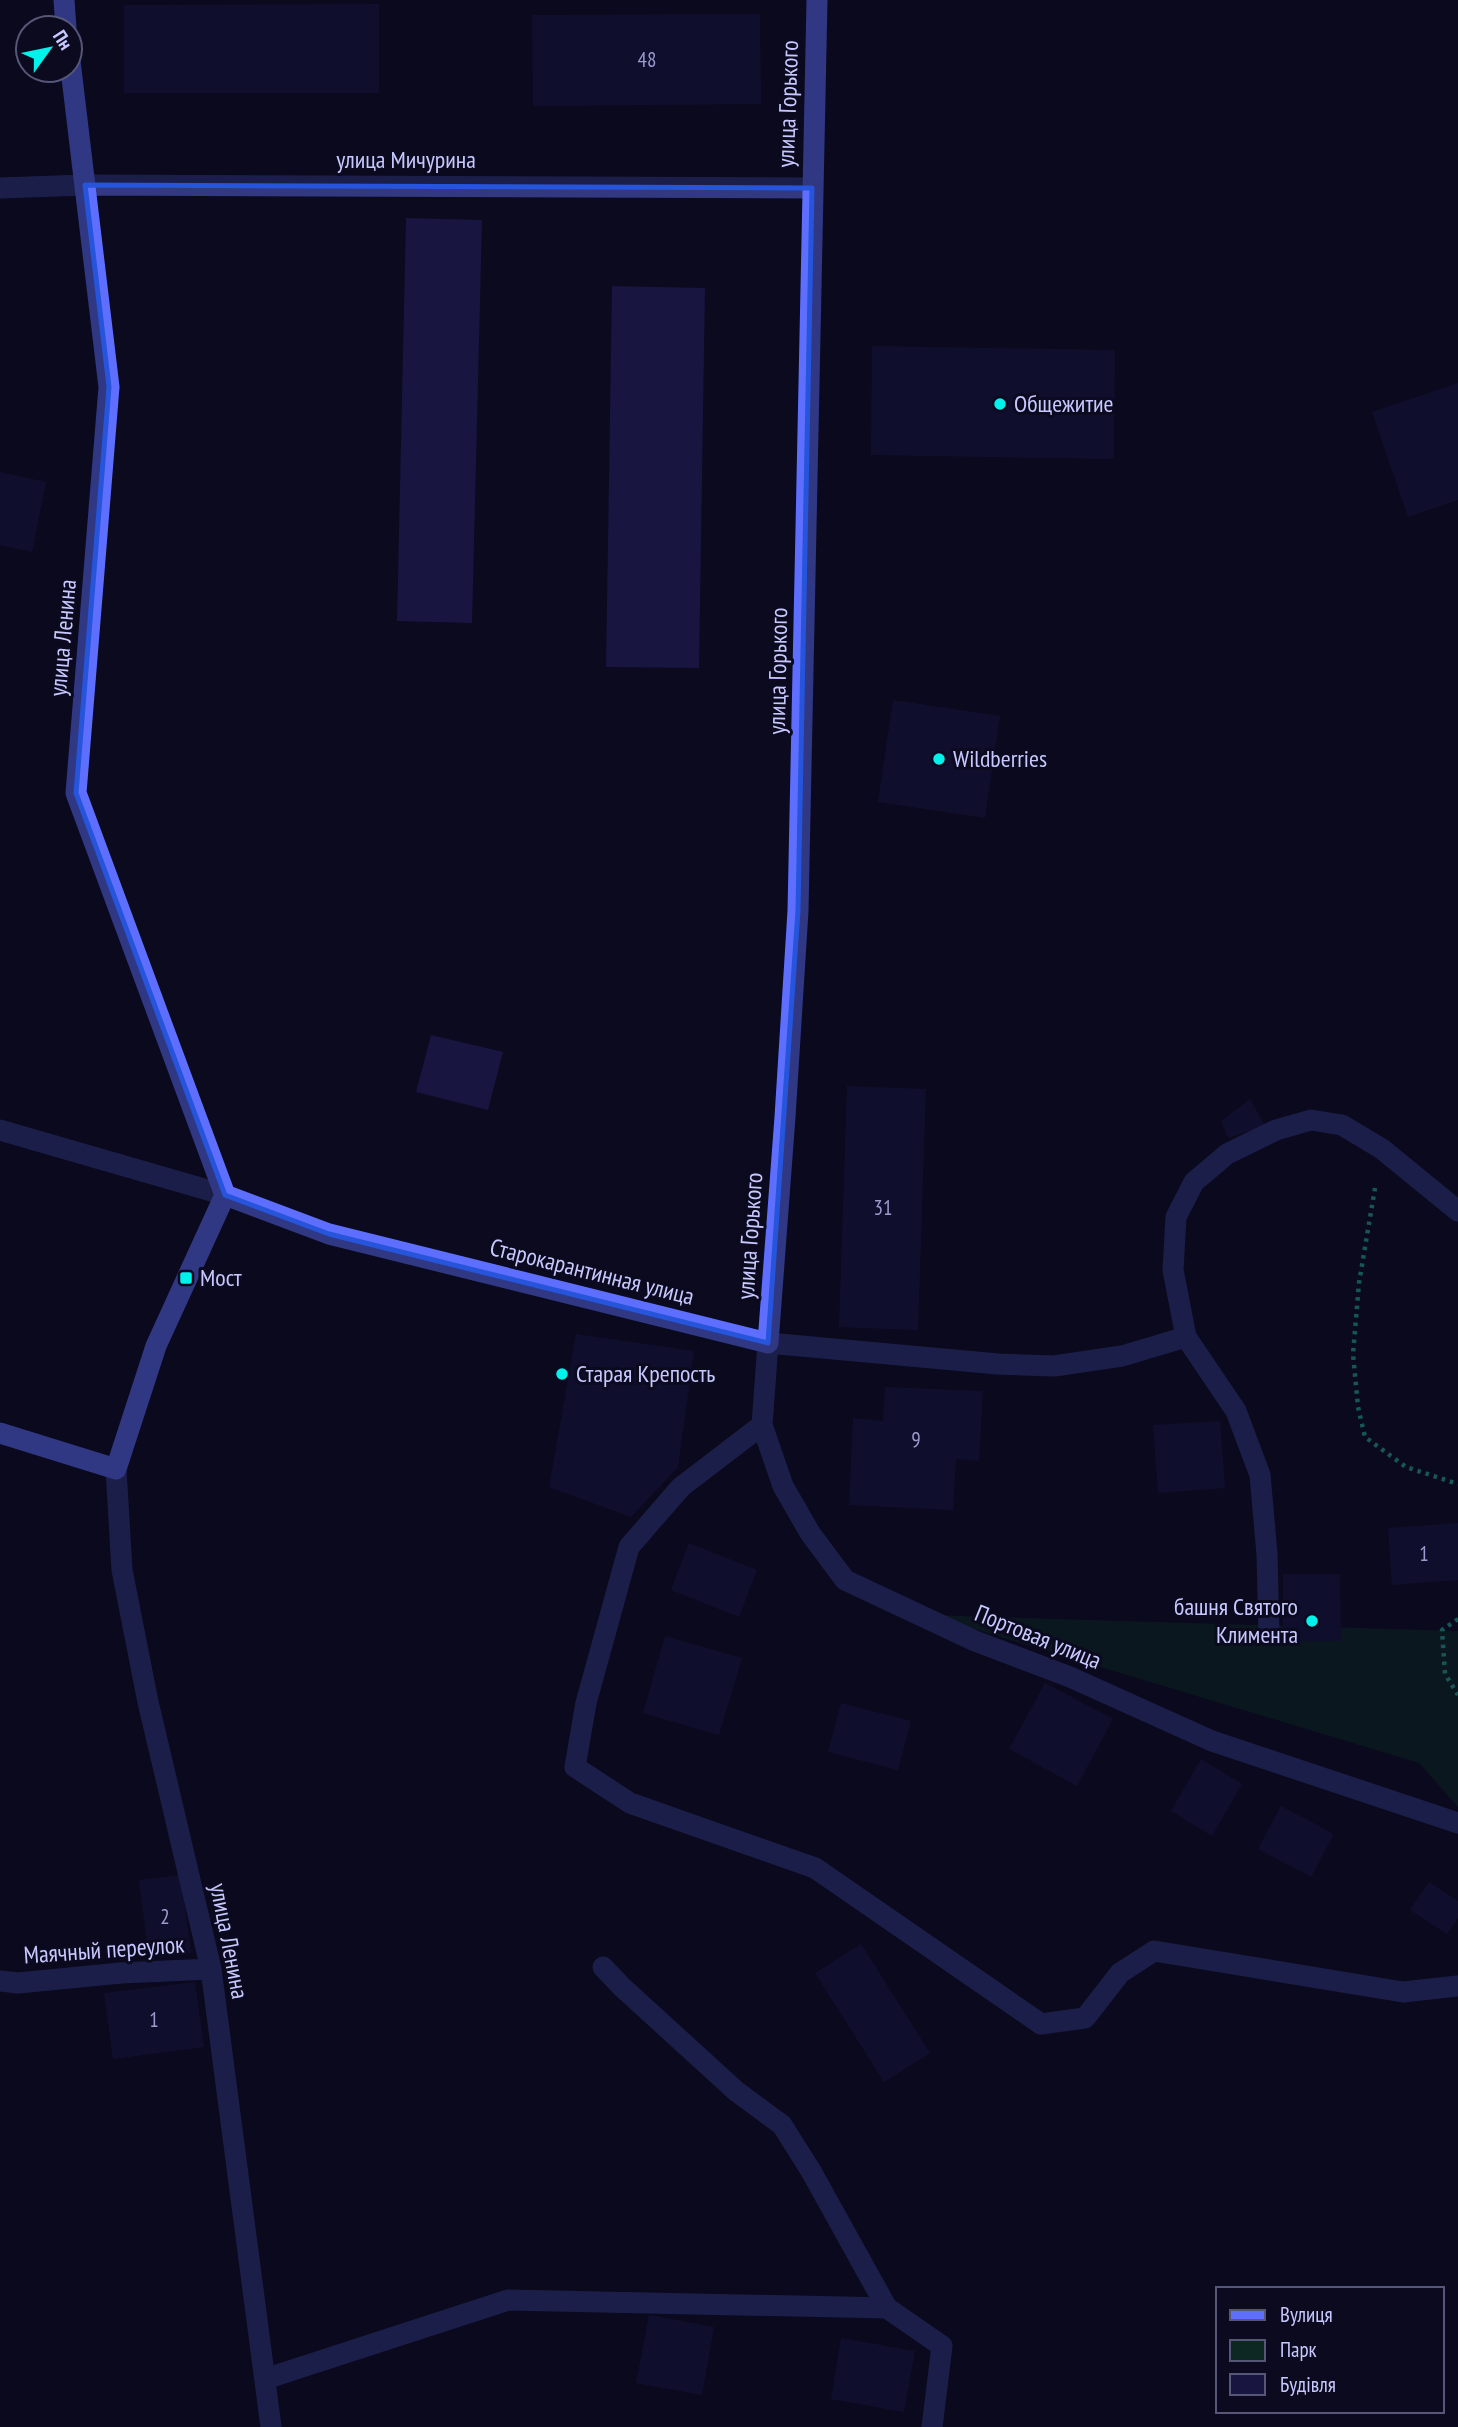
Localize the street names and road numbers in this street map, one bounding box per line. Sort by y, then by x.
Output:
street label: улица Горького [770,40,805,168]
street label: улица Мичурина [336,144,476,175]
street label: улица Ленина [42,578,83,698]
street label: улица Горького [761,607,794,735]
street label: улица Горького [730,1171,769,1301]
street label: Старокарантинная улица [487,1231,697,1312]
street label: Портовая улица [970,1597,1106,1676]
street label: улица Ленина [203,1880,256,2001]
street label: Маячный переулок [23,1928,186,1971]

